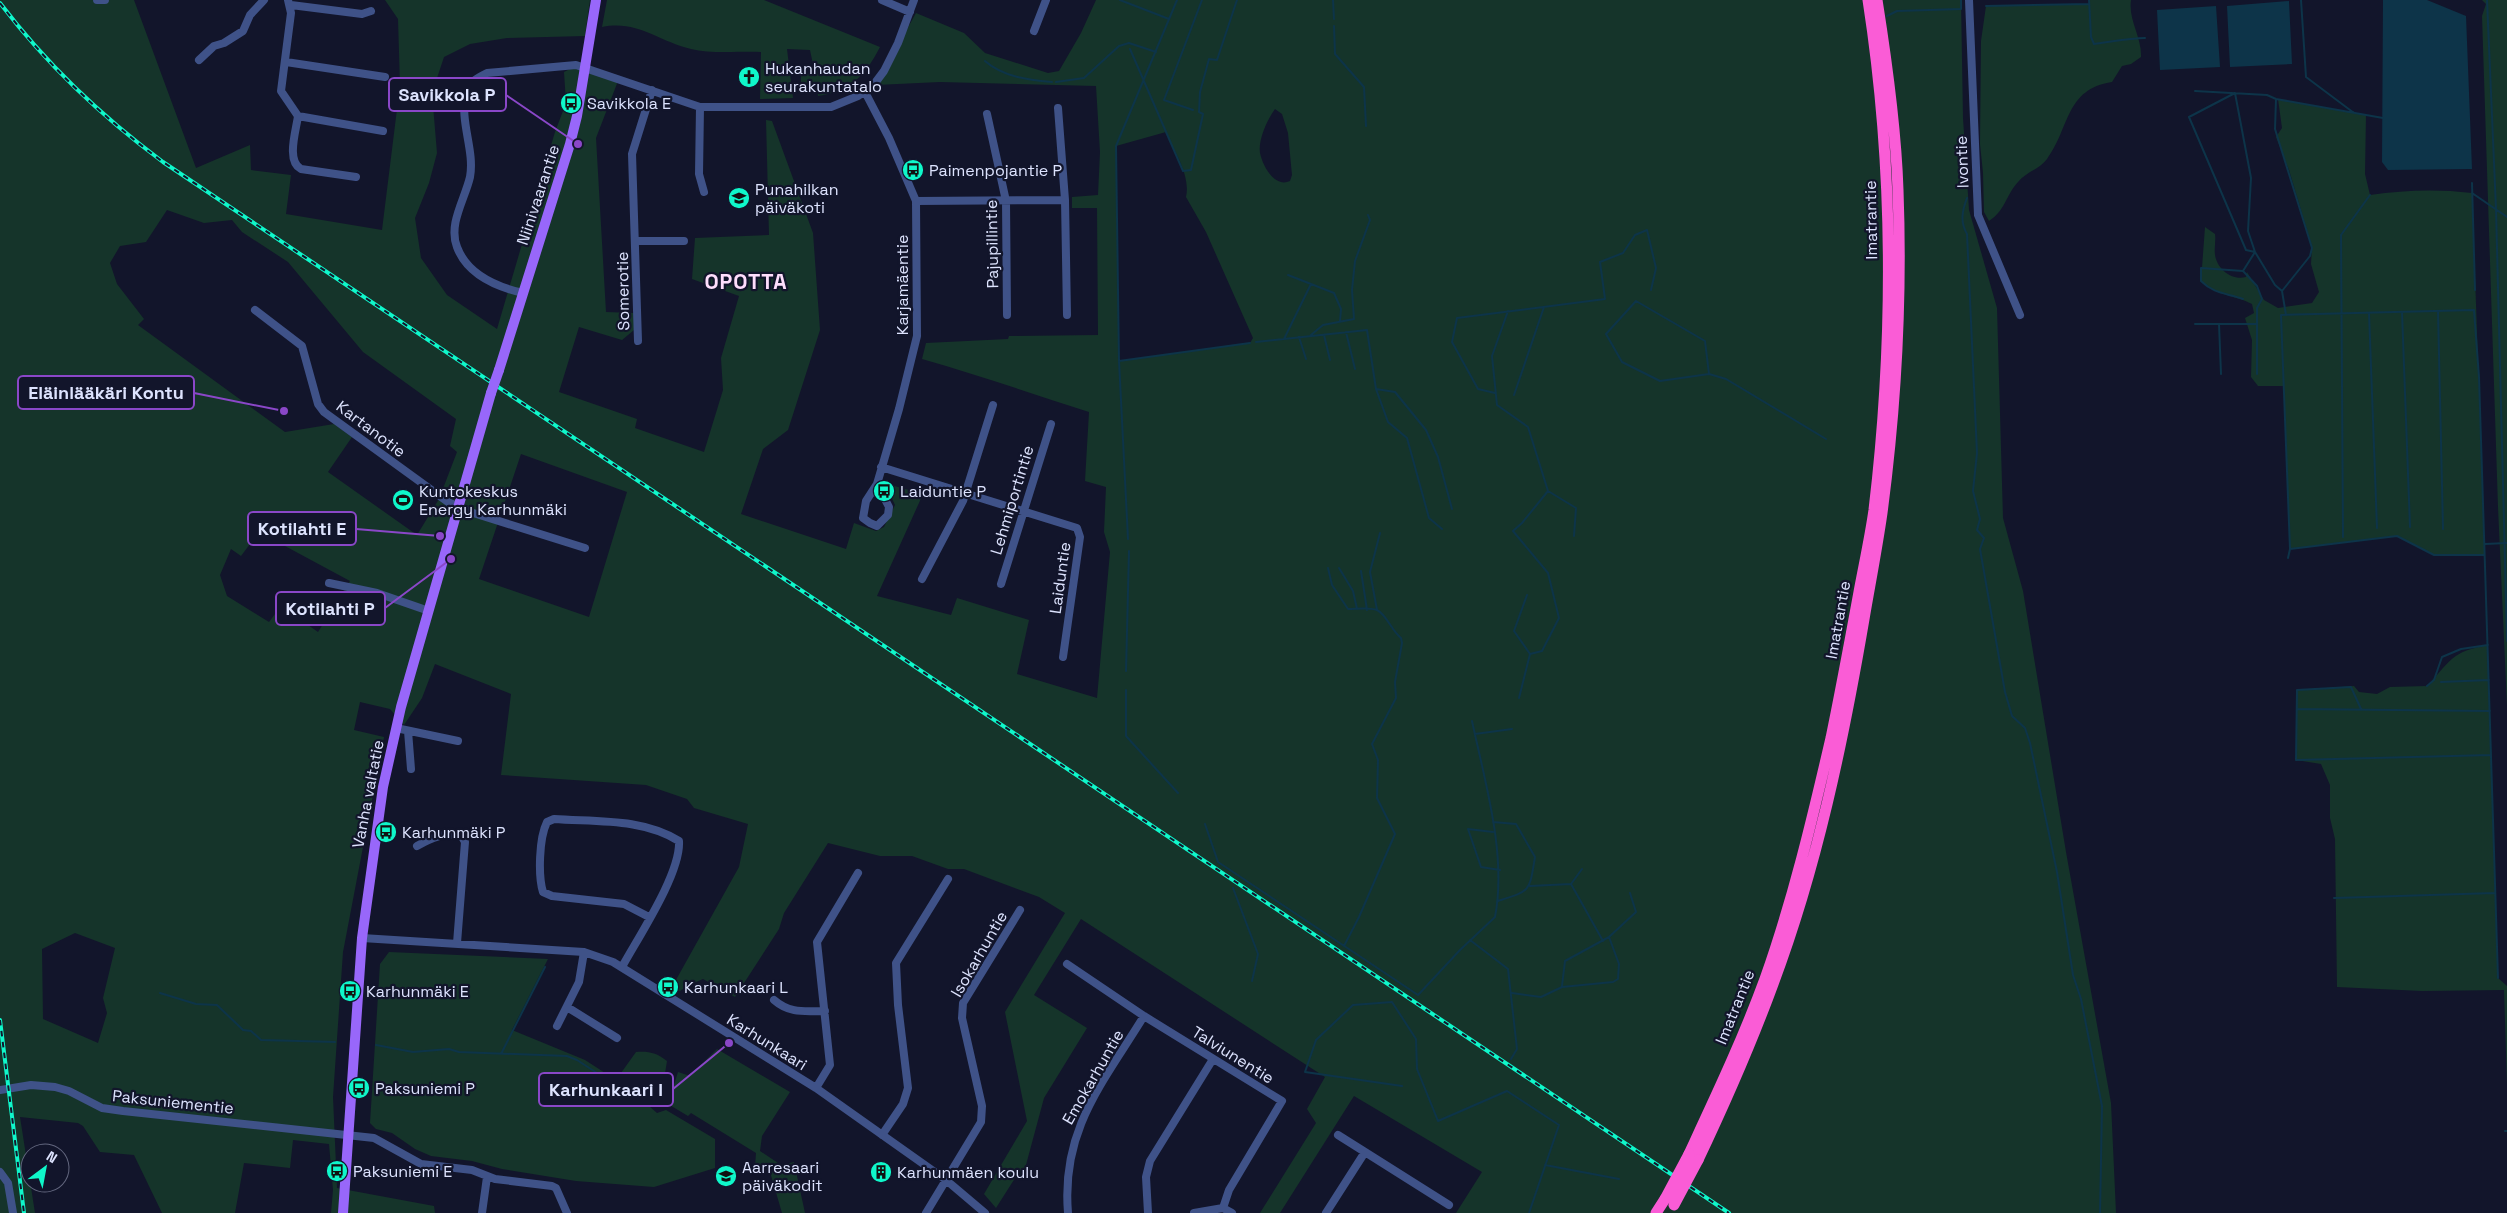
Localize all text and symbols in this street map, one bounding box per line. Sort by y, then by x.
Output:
place label: Hukanhaudan seurakuntatalo [765,58,882,97]
church icon: Hukanhaudan seurakuntatalo [737,65,761,89]
callout: Savikkola P [389,78,506,111]
text: Savikkola P [399,83,496,106]
bus stop icon: Savikkola E [559,91,583,115]
place label: Savikkola E [587,93,671,114]
street label: Ivontie [1951,135,1973,189]
street label: Niinivaarantie [512,142,564,248]
bus stop icon: Paimenpojantie P [901,158,925,182]
place label: Paimenpojantie P [929,160,1062,181]
place label: Punahilkan päiväkoti [755,179,839,218]
street label: Imatrantie [1860,180,1882,260]
school or university icon: Punahilkan päiväkoti [727,186,751,210]
street label: Pajupillintie [981,199,1003,289]
street label: Karjamäentie [892,235,913,335]
street label: Somerotie [612,251,634,331]
district label: OPOTTA [704,268,788,295]
callout: Eläinlääkäri Kontu [18,376,194,409]
text: Eläinlääkäri Kontu [28,381,184,404]
street label: Kartanotie [332,396,410,462]
street label: Lehmiportintie [985,443,1039,557]
bus stop icon: Laiduntie P [872,479,896,503]
place label: Kuntokeskus Energy Karhunmäki [419,481,567,520]
place label: Laiduntie P [900,481,986,502]
sports icon: Kuntokeskus Energy Karhunmäki [391,488,415,512]
callout: Kotilahti E [248,512,356,545]
text: Kotilahti E [258,517,346,540]
street label: Laiduntie [1045,541,1075,615]
street label: Imatrantie [1821,579,1855,661]
callout: Kotilahti P [276,592,385,625]
text: Kotilahti P [285,597,375,620]
street label: Vanha valtatie [347,738,389,850]
bus stop icon: Karhunmäki P [374,820,398,844]
place label: Karhunmäki P [402,822,506,843]
street label: Isokarhuntie [946,907,1012,1001]
street label: Imatrantie [1710,966,1760,1048]
bus stop icon: Karhunkaari L [656,975,680,999]
place label: Karhunkaari L [684,977,788,998]
bus stop icon: Karhunmäki E [338,979,362,1003]
place label: Karhunmäki E [366,981,469,1002]
street label: Karhunkaari [723,1009,811,1075]
street label: Talviunentie [1188,1021,1278,1089]
street label: Emokarhuntie [1057,1026,1129,1128]
callout: Karhunkaari I [539,1073,673,1106]
bus stop icon: Paksuniemi P [347,1076,371,1100]
place label: Paksuniemi P [375,1078,475,1099]
text: Karhunkaari I [549,1078,663,1101]
street label: Paksuniementie [111,1085,235,1119]
north arrow [20,1143,70,1193]
text: N [43,1147,61,1167]
place label: Aarresaari päiväkodit [742,1157,823,1196]
bus stop icon: Paksuniemi E [325,1159,349,1183]
building icon: Karhunmäen koulu [869,1160,893,1184]
place label: Paksuniemi E [353,1161,452,1182]
place label: Karhunmäen koulu [897,1162,1039,1183]
school or university icon: Aarresaari päiväkodit [714,1164,738,1188]

